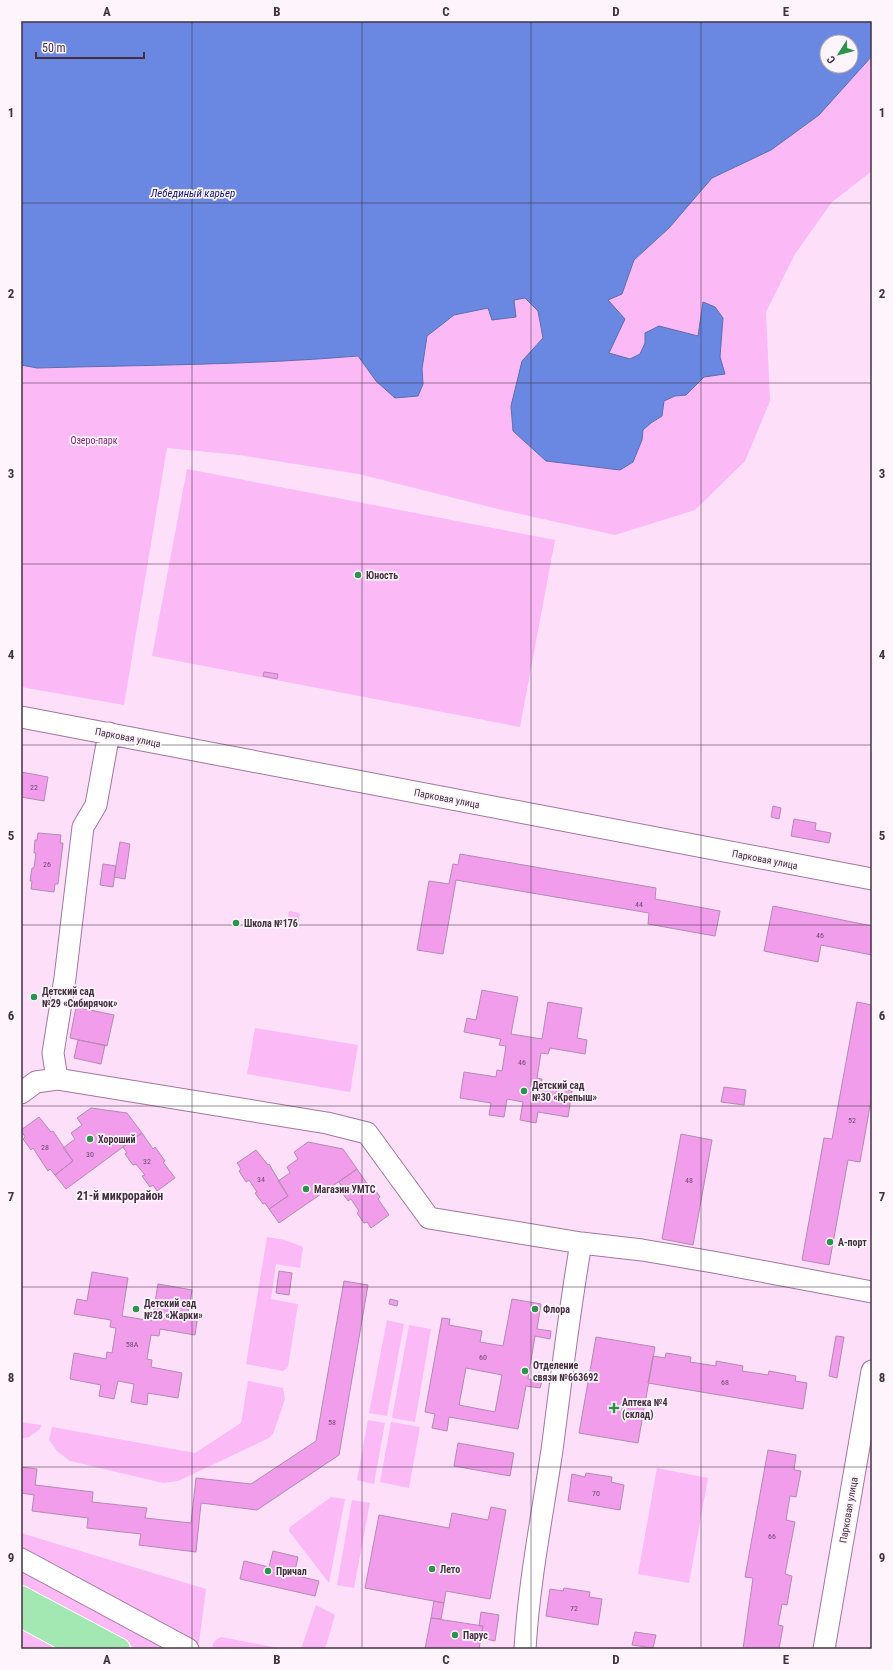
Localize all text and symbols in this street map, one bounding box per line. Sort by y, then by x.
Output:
text: A [103,4,111,19]
text: B [273,4,281,19]
text: C [442,4,450,19]
text: D [612,4,620,19]
text: E [783,4,790,19]
scale bar [36,34,144,60]
north arrow [819,34,859,74]
text: 50 m [42,41,66,55]
text: С [824,53,838,66]
text: 1 [8,105,14,120]
text: 1 [879,105,885,120]
water label: Лебединый карьер [150,187,235,200]
text: 2 [8,286,15,301]
text: 2 [879,286,886,301]
park label: Озеро-парк [70,435,118,446]
text: 3 [8,466,14,481]
text: 3 [879,466,885,481]
marker: Юность [353,570,363,580]
place label: Юность [366,570,398,581]
text: 4 [8,647,15,662]
text: 4 [879,647,886,662]
street label: Парковая улица [94,726,162,749]
house number: 22 [30,783,38,792]
street label: Парковая улица [413,787,481,810]
text: 5 [8,828,15,843]
text: 5 [879,828,886,843]
street label: Парковая улица [731,848,799,871]
house number: 26 [43,860,51,869]
house number: 44 [635,900,643,909]
marker: Школа №176 [231,918,241,928]
place label: Школа №176 [244,918,298,929]
house number: 46 [816,931,824,940]
place label: Детский сад №29 «Сибирячок» [42,986,118,1009]
marker: Детский сад №29 «Сибирячок» [29,992,39,1002]
text: 6 [8,1008,15,1023]
text: 6 [879,1008,886,1023]
house number: 46 [518,1058,526,1067]
place label: Детский сад №30 «Крепыш» [532,1080,598,1103]
marker: Детский сад №30 «Крепыш» [519,1086,529,1096]
house number: 52 [848,1116,856,1125]
marker: Хороший [85,1134,95,1144]
place label: Хороший [98,1134,136,1145]
house number: 28 [41,1143,49,1152]
house number: 30 [86,1150,94,1159]
house number: 32 [143,1157,151,1166]
house number: 34 [257,1175,265,1184]
house number: 48 [685,1176,693,1185]
marker: Магазин УМТС [301,1184,311,1194]
place label: Магазин УМТС [314,1184,376,1195]
text: 7 [8,1189,15,1204]
district label: 21-й микрорайон [77,1189,163,1203]
text: 7 [879,1189,886,1204]
marker: А-порт [825,1237,835,1247]
place label: А-порт [838,1237,867,1248]
place label: Детский сад №28 «Жарки» [144,1298,203,1321]
marker: Детский сад №28 «Жарки» [131,1304,141,1314]
marker: Флора [530,1304,540,1314]
place label: Флора [543,1304,570,1315]
house number: 58А [126,1340,139,1349]
house number: 60 [479,1353,487,1362]
place label: Отделение связи №663692 [533,1360,598,1383]
marker: Отделение связи №663692 [520,1366,530,1376]
text: 8 [8,1370,14,1385]
text: 8 [879,1370,885,1385]
house number: 68 [721,1378,729,1387]
place label: Аптека №4 (склад) [622,1397,668,1421]
marker: Аптека №4 (склад) [609,1403,619,1413]
house number: 58 [328,1418,336,1427]
street label: Парковая улица [837,1476,860,1544]
house number: 70 [592,1489,600,1498]
house number: 66 [768,1532,776,1541]
text: 9 [8,1550,14,1565]
text: 9 [879,1550,885,1565]
marker: Лето [427,1564,437,1574]
place label: Лето [440,1564,460,1575]
marker: Причал [263,1566,273,1576]
place label: Причал [276,1566,307,1577]
house number: 72 [570,1604,578,1613]
marker: Парус [450,1630,460,1640]
place label: Парус [463,1630,488,1641]
text: A [103,1652,111,1667]
text: B [273,1652,281,1667]
text: C [442,1652,450,1667]
text: D [612,1652,620,1667]
text: E [783,1652,790,1667]

